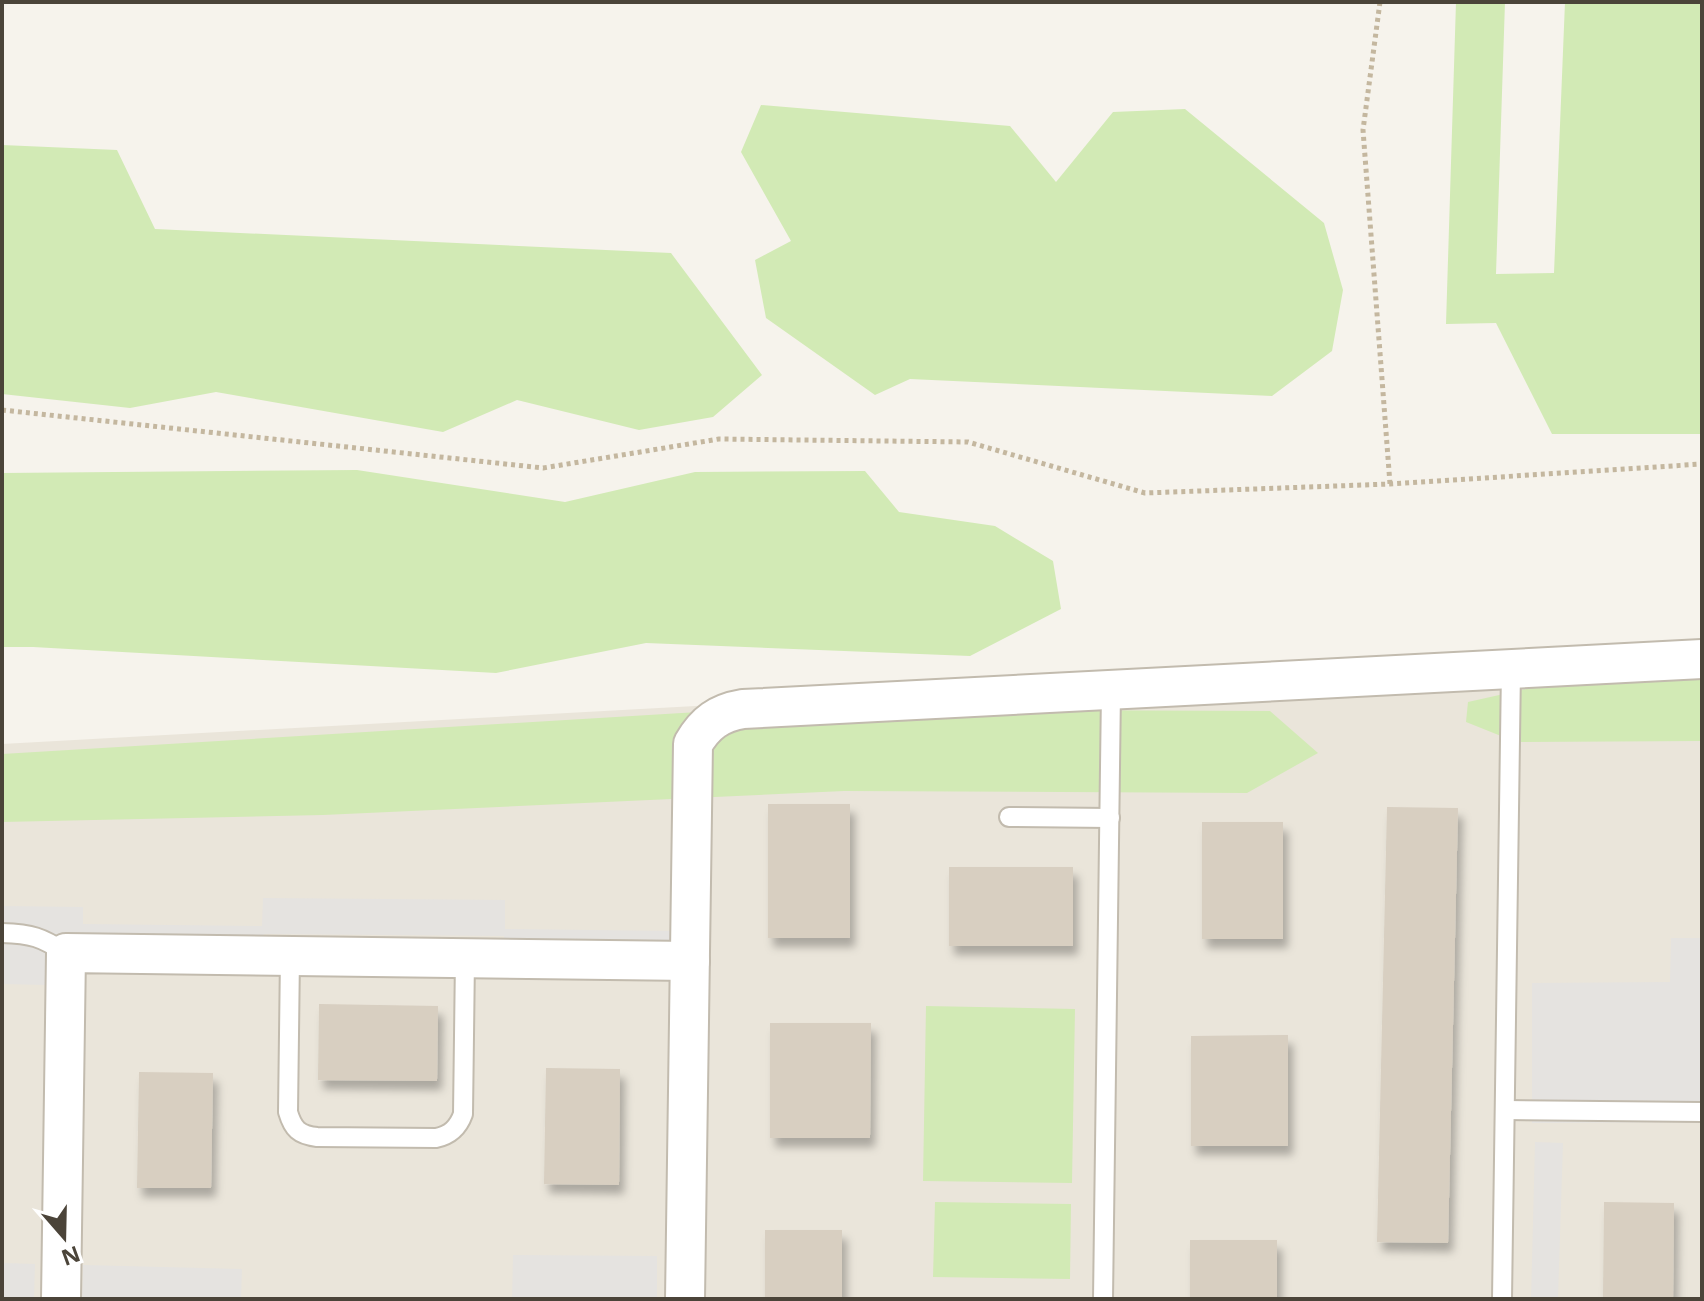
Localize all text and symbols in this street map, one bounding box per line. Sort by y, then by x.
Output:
north arrow [24,1197,104,1277]
text: N [58,1240,85,1274]

